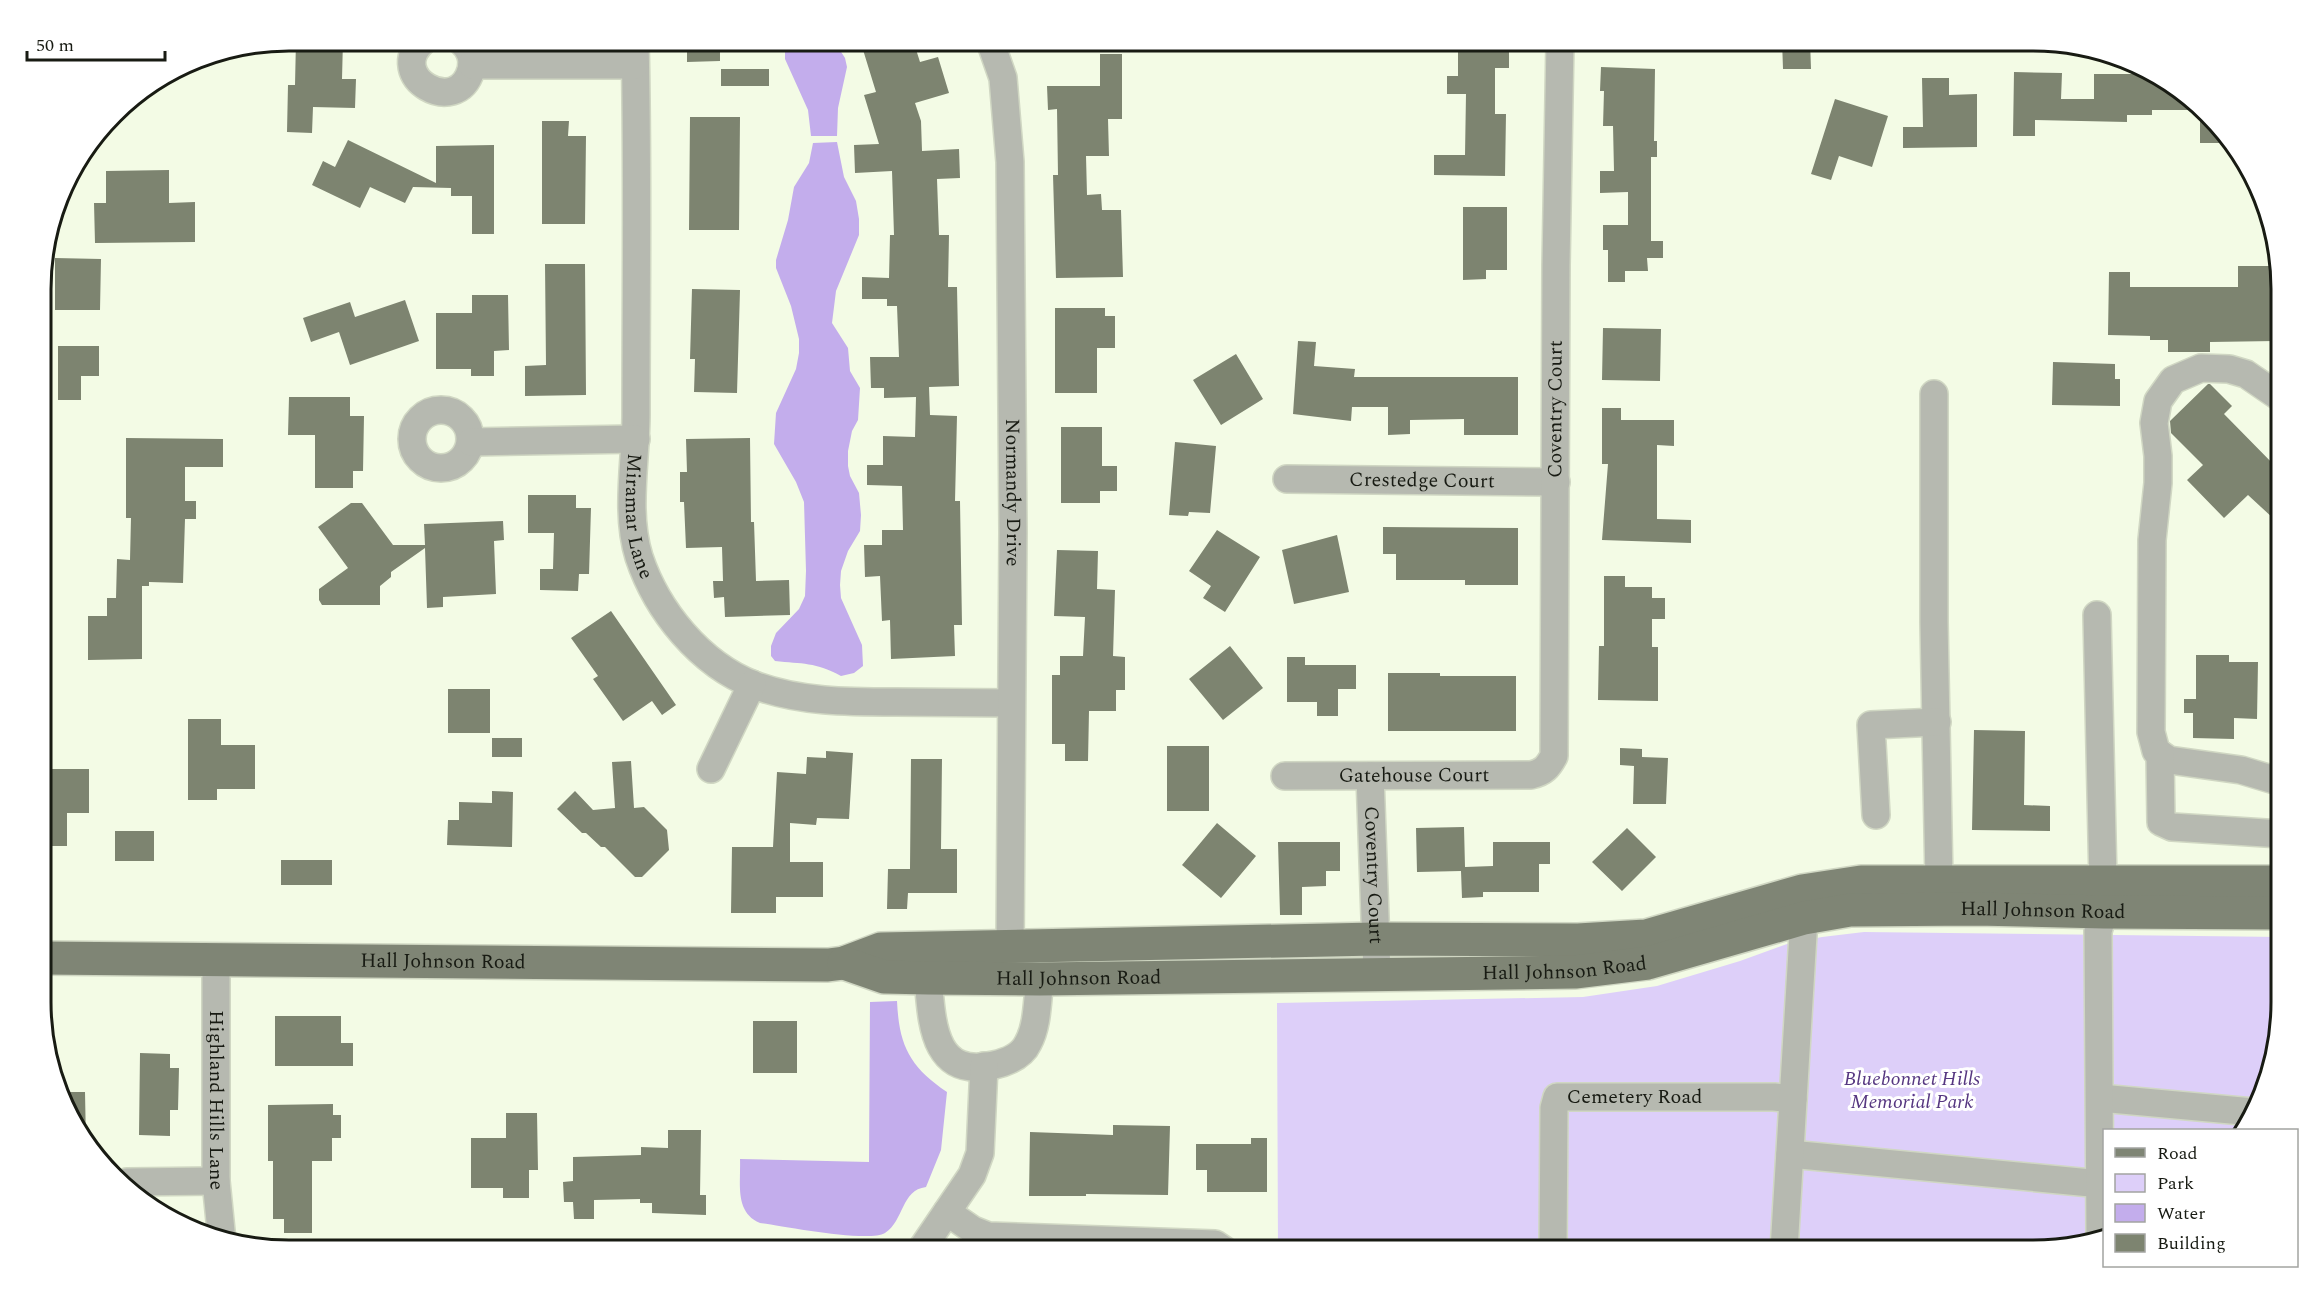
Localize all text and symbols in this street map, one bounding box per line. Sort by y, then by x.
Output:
scale bar [27,24,165,62]
text: 50 m [36,32,74,59]
street label: Coventry Court [1540,340,1571,478]
street label: Normandy Drive [997,418,1028,567]
street label: Miramar Lane [617,452,661,584]
street label: Crestedge Court [1349,465,1495,496]
street label: Gatehouse Court [1339,760,1489,791]
street label: Coventry Court [1356,806,1391,944]
street label: Hall Johnson Road [1960,894,2126,927]
street label: Hall Johnson Road [360,946,526,977]
street label: Hall Johnson Road [1482,948,1649,988]
street label: Hall Johnson Road [996,962,1161,994]
street label: Highland Hills Lane [201,1010,232,1191]
park label: Bluebonnet Hills Memorial Park [1844,1064,1980,1117]
street label: Cemetery Road [1567,1082,1702,1112]
legend [2103,1129,2298,1267]
text: Road [2157,1140,2198,1167]
text: Park [2157,1170,2194,1197]
text: Water [2157,1200,2205,1227]
text: Building [2157,1230,2226,1257]

